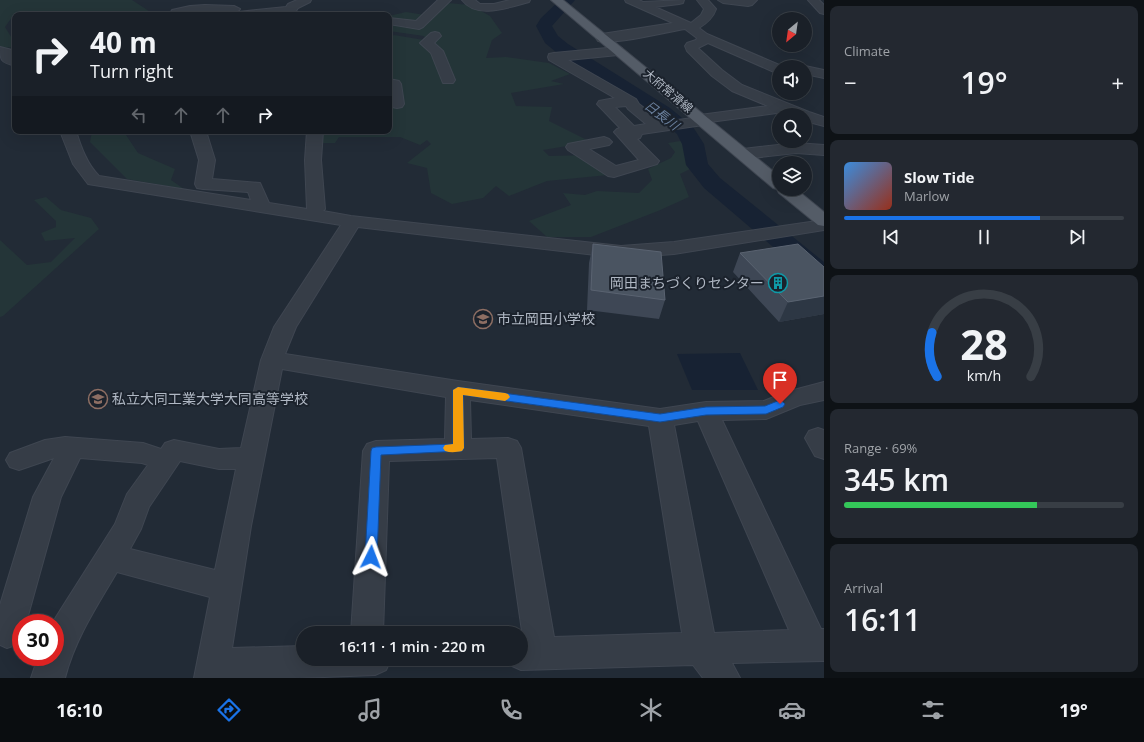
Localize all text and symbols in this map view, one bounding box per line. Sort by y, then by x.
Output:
north arrow [772,12,812,52]
map controls [772,12,812,196]
text: 40 m [90,23,157,61]
icon: right [24,28,76,80]
text: Climate [844,42,890,60]
text: Turn right [90,59,173,83]
button: sound [772,60,812,100]
text: 19° [960,62,1008,103]
street label: 大府常滑線 [640,65,697,116]
text: − [844,67,857,97]
text: + [1111,67,1124,97]
water label: 日長川 [641,96,685,135]
icon: left [128,104,150,126]
icon: ahead [170,104,192,126]
icon: ahead [212,104,234,126]
icon: right [254,104,276,126]
button: search [772,108,812,148]
button: layers [772,156,812,196]
text: Slow Tide [904,167,974,187]
text: Marlow [904,187,949,205]
icon: previous [880,226,902,248]
icon: pause [973,226,995,248]
icon: next [1066,226,1088,248]
building icon: 岡田まちづくりセンター [767,272,789,294]
place label: 岡田まちづくりセンター [610,273,764,292]
school or university icon: 市立岡田小学校 [472,308,494,330]
place label: 市立岡田小学校 [497,309,595,328]
text: 28 [960,316,1008,372]
pin [763,363,797,404]
text: km/h [967,366,1001,385]
icon: arrive [769,369,791,391]
school or university icon: 私立大同工業大学大同高等学校 [87,388,109,410]
place label: 私立大同工業大学大同高等学校 [112,389,308,408]
text: Range · 69% [844,439,917,457]
text: 345 km [844,459,949,500]
position arrow [350,536,392,578]
text: Arrival [844,579,883,597]
text: 16:11 [844,599,921,640]
speed limit sign: 30 [12,614,64,666]
text: 16:11 · 1 min · 220 m [339,636,485,656]
icon: directions [215,696,243,724]
icon: music [356,696,384,724]
icon: phone [497,696,525,724]
icon: climate [637,696,665,724]
icon: car [778,696,806,724]
icon: filters [919,696,947,724]
text: 16:10 [56,698,103,722]
text: 19° [1059,698,1088,722]

